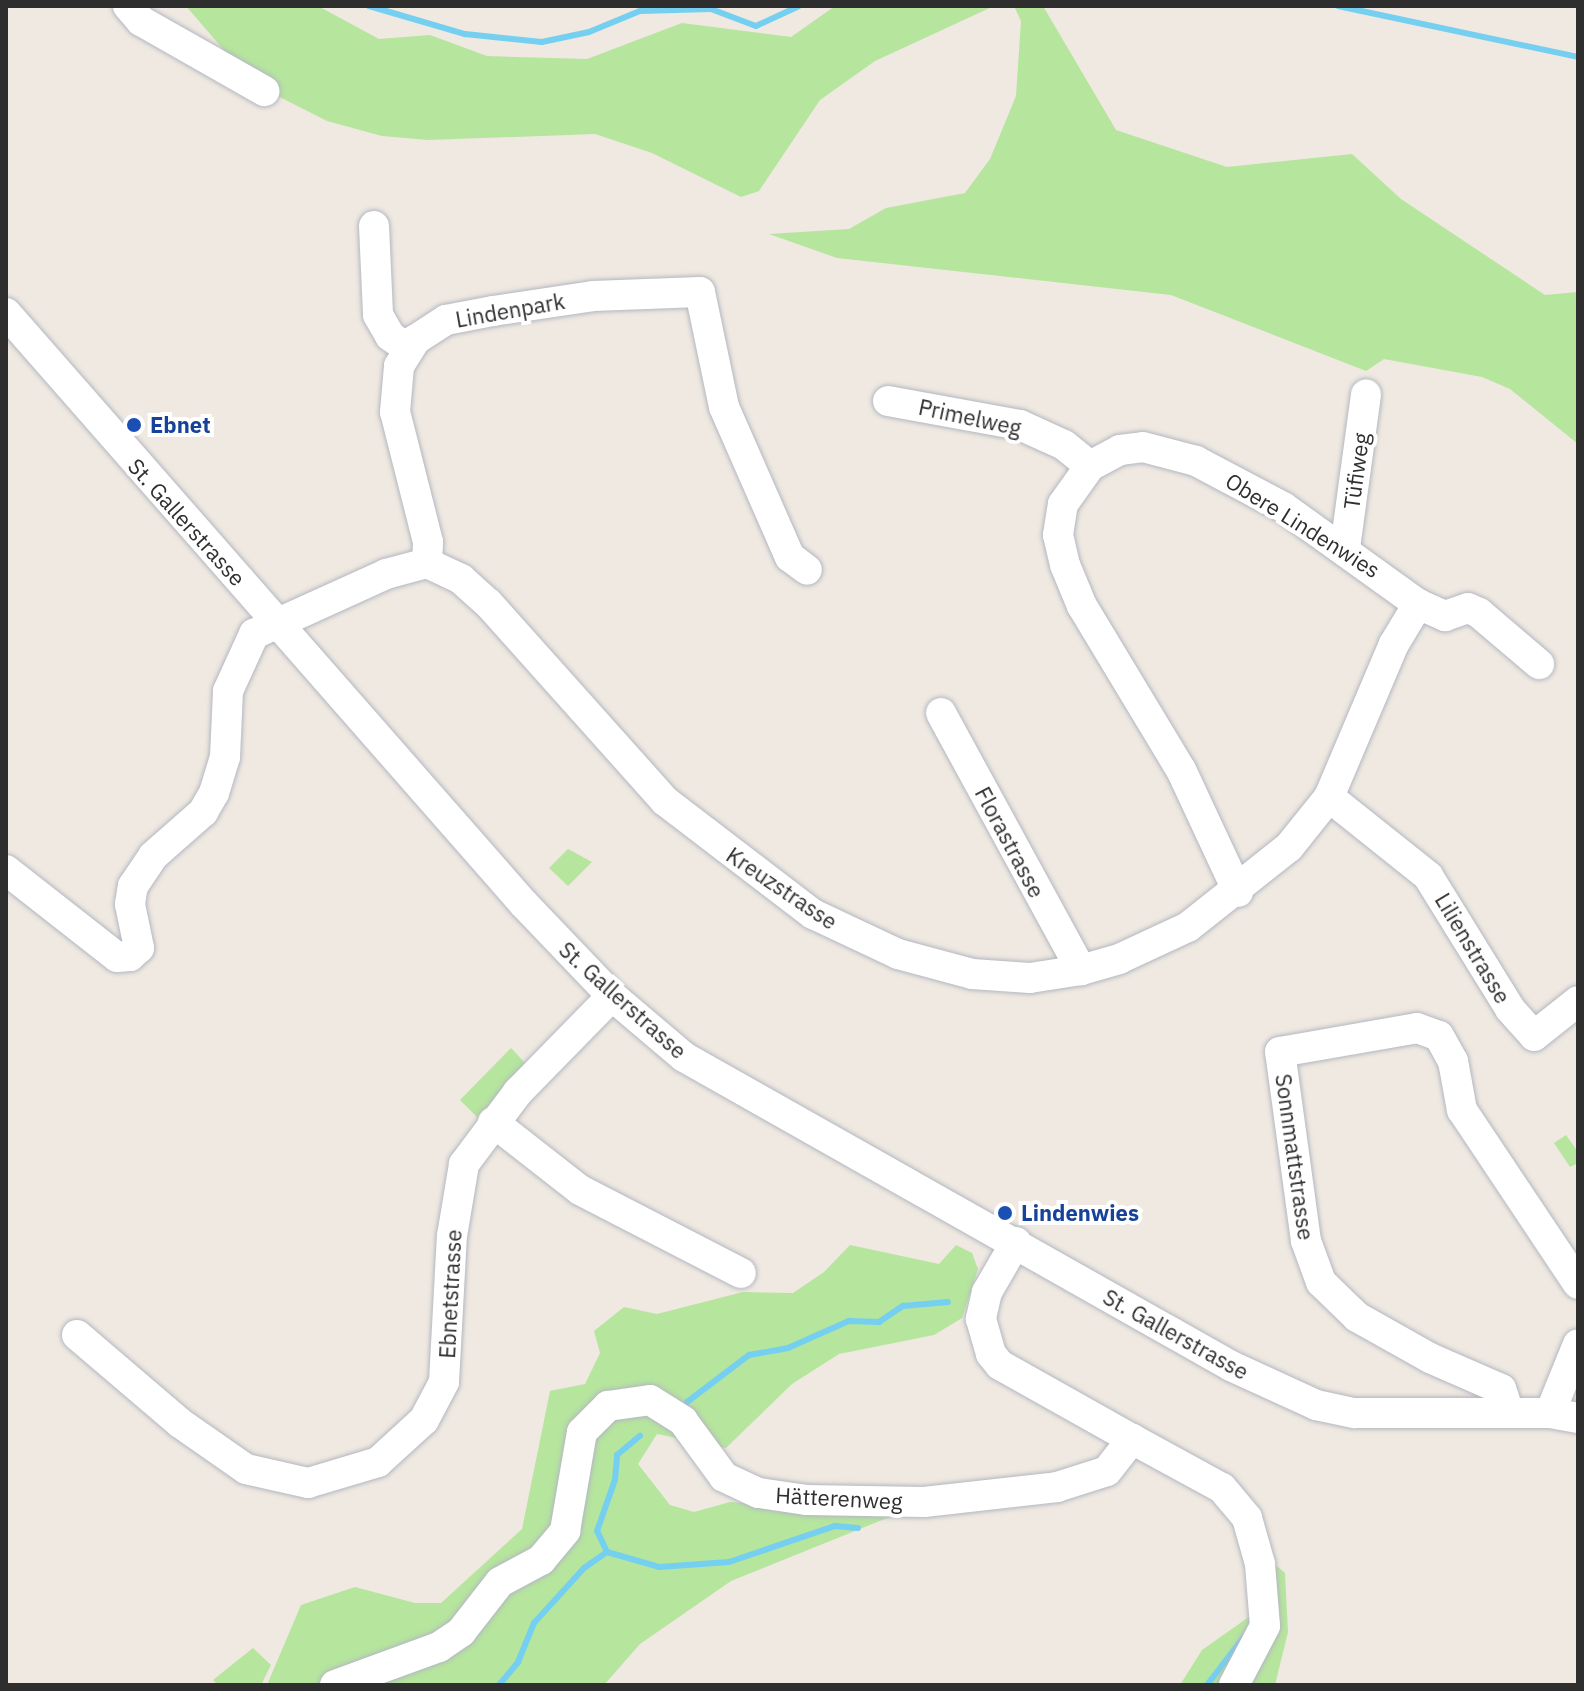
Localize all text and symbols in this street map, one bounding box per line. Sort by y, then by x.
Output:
street label: Lindenpark [453,287,567,333]
street label: Primelweg [916,393,1024,441]
place label: Ebnet [150,412,211,438]
marker: Ebnet [125,416,143,434]
street label: Tüfiweg [1338,431,1374,511]
street label: St. Gallerstrasse [123,453,251,591]
street label: Obere Lindenwies [1221,467,1385,583]
street label: Florastrasse [970,782,1050,902]
street label: Kreuzstrasse [722,841,842,935]
street label: Lilienstrasse [1430,888,1516,1008]
street label: St. Gallerstrasse [554,936,692,1064]
street label: Sonnmattstrasse [1270,1072,1320,1242]
place label: Lindenwies [1021,1200,1139,1226]
marker: Lindenwies [996,1204,1014,1222]
street label: Ebnetstrasse [433,1229,467,1359]
street label: St. Gallerstrasse [1099,1283,1253,1385]
street label: Hätterenweg [775,1481,903,1515]

